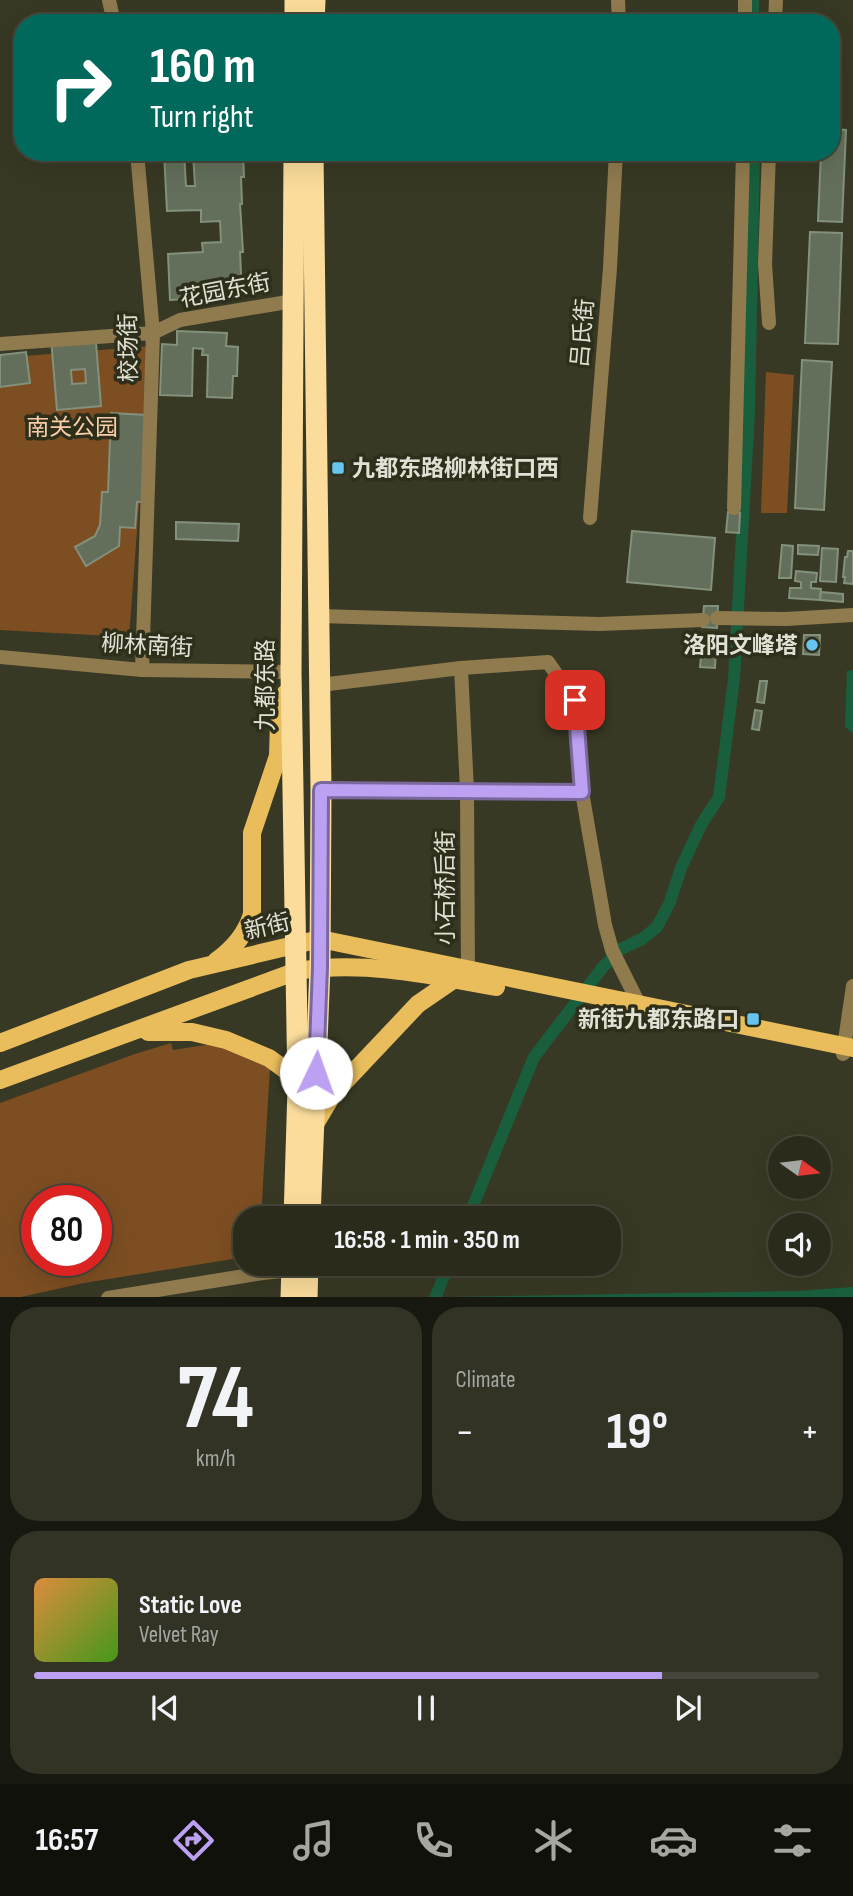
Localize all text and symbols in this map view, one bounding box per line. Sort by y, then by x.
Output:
text: 160 m [150,38,256,97]
icon: right [35,42,126,133]
text: Turn right [150,98,254,137]
street label: 花园东街 [177,268,273,314]
street label: 吕氏街 [566,297,600,369]
street label: 校场街 [114,313,144,383]
park label: 南关公园 [26,414,118,442]
place label: 九都东路柳林街口西 [352,455,559,483]
marker: 九都东路柳林街口西 [330,460,346,476]
street label: 柳林南街 [100,630,194,662]
place label: 洛阳文峰塔 [683,632,798,660]
marker: 洛阳文峰塔 [804,637,820,653]
street label: 九都东路 [252,639,280,731]
pin [545,670,605,730]
icon: arrive [556,681,594,719]
street label: 小石桥后街 [432,831,460,946]
street label: 新街 [242,908,293,946]
place label: 新街九都东路口 [578,1006,739,1034]
marker: 新街九都东路口 [745,1011,761,1027]
position arrow [279,1036,353,1110]
north arrow [768,1136,831,1199]
map controls [768,1136,831,1276]
speed limit sign: 80 [21,1185,112,1276]
button: sound [768,1213,831,1276]
text: 16:58 · 1 min · 350 m [334,1225,520,1256]
text: 74 [177,1345,254,1454]
text: Climate [456,1366,515,1394]
text: 19° [607,1401,668,1464]
text: − [456,1410,474,1455]
text: + [800,1410,819,1455]
text: km/h [196,1445,236,1473]
text: Static Love [139,1590,242,1621]
text: Velvet Ray [139,1621,219,1649]
icon: previous [146,1689,184,1727]
icon: pause [407,1689,445,1727]
icon: next [669,1689,707,1727]
icon: directions [169,1816,218,1865]
icon: music [289,1816,338,1865]
icon: phone [409,1816,458,1865]
icon: climate [529,1816,578,1865]
icon: car [649,1816,698,1865]
icon: filters [768,1816,817,1865]
text: 16:57 [35,1821,98,1860]

